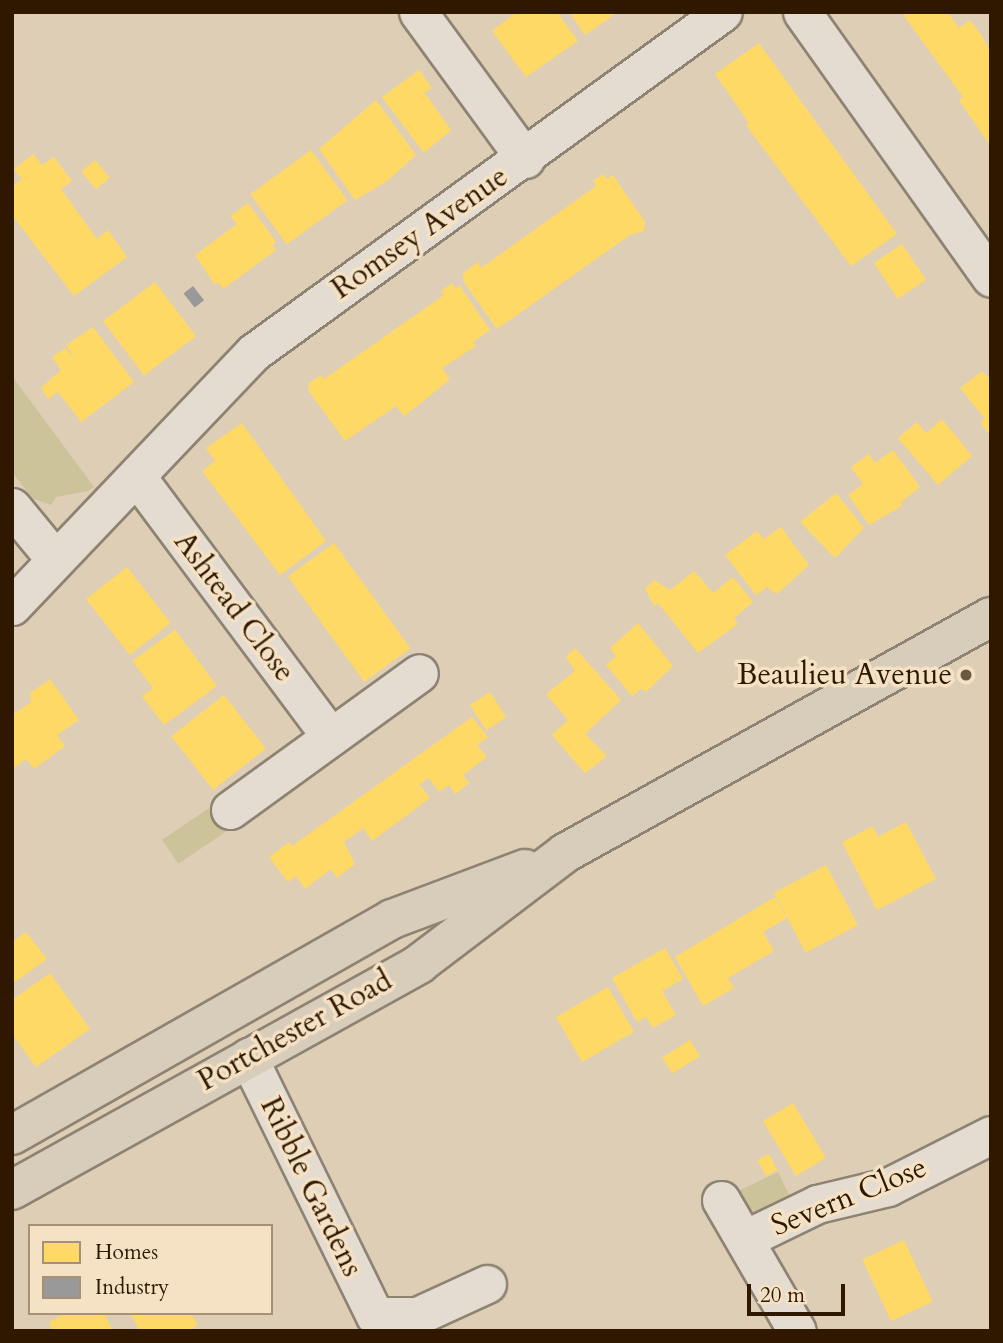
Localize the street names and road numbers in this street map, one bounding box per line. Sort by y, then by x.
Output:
street label: Romsey Avenue [325,159,515,307]
street label: Ashtead Close [166,525,302,689]
street label: Portchester Road [192,963,398,1099]
street label: Ribble Gardens [252,1091,370,1283]
street label: Severn Close [766,1150,932,1244]

